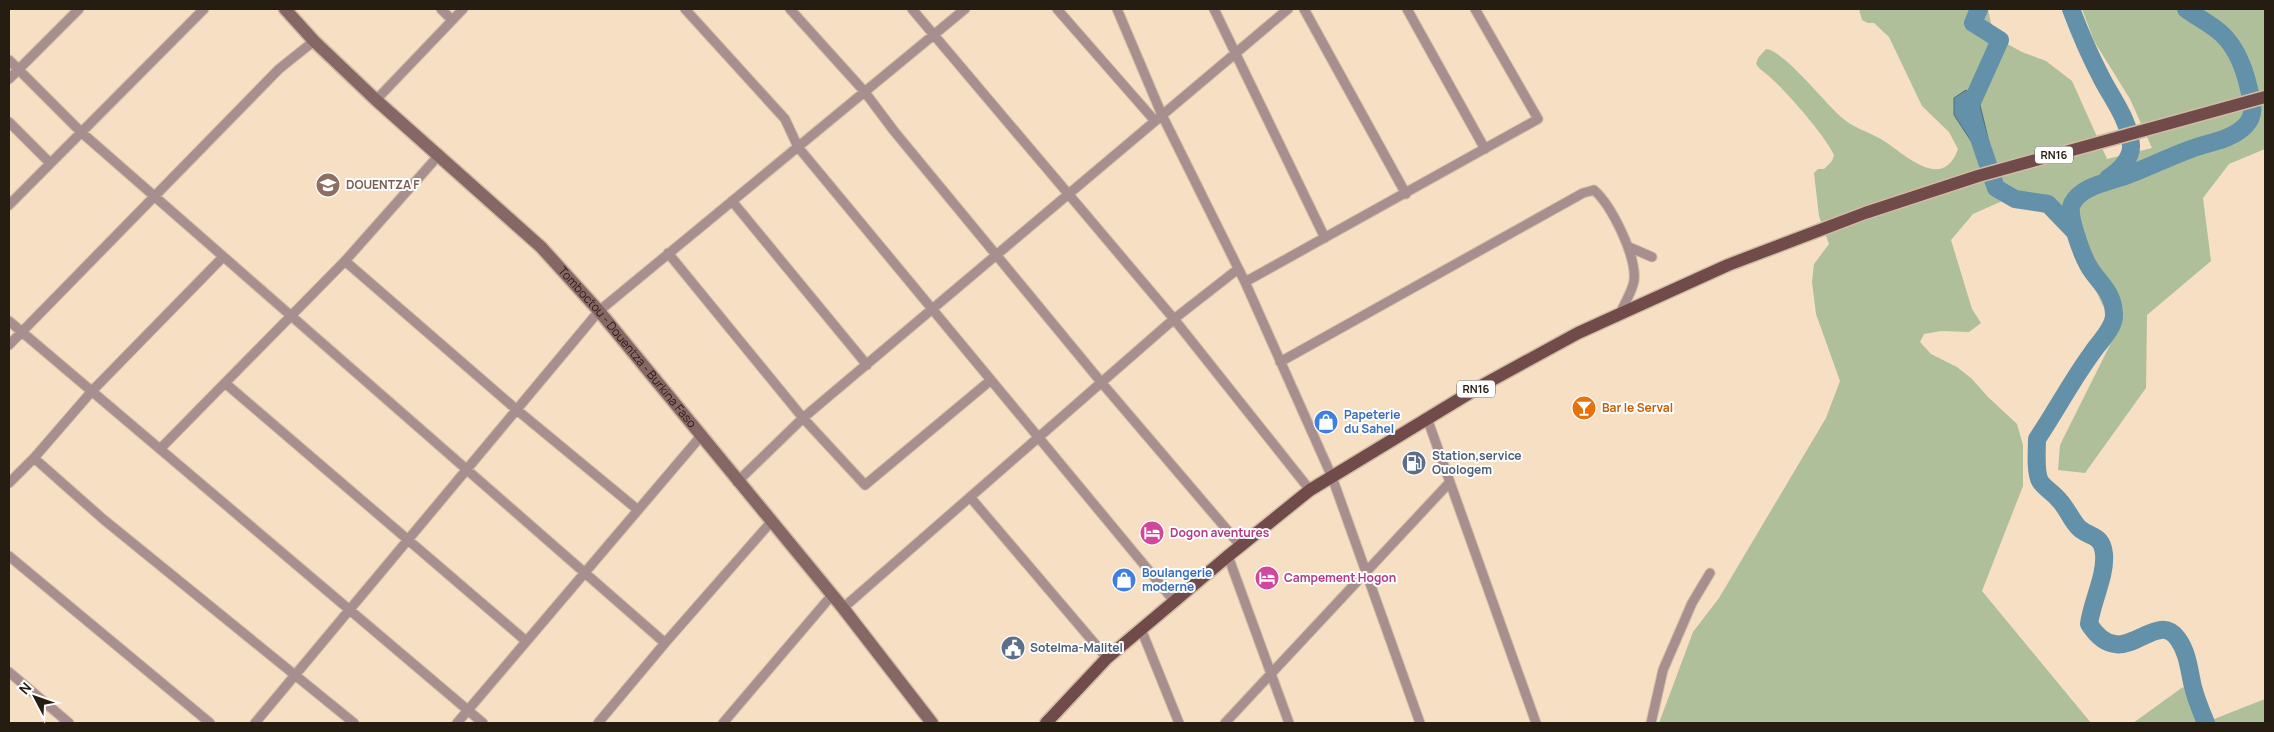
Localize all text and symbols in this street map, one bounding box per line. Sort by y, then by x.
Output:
road number: RN16 [2035,146,2073,164]
school or university icon: DOUENTZA F [315,172,341,198]
place label: DOUENTZA F [346,176,420,193]
street label: Tomboctou - Douentza - Burkina Faso [555,262,701,431]
road number: RN16 [1457,380,1495,398]
bar icon: Bar le Serval [1571,395,1597,421]
place label: Bar le Serval [1602,399,1673,416]
place label: Papeterie du Sahel [1344,406,1401,437]
shop icon: Papeterie du Sahel [1313,409,1339,435]
place label: Station,service Ouologem [1432,447,1522,478]
fuel station icon: Station,service Ouologem [1401,450,1427,476]
hotel icon: Dogon aventures [1139,520,1165,546]
place label: Dogon aventures [1170,524,1270,541]
place label: Boulangerie moderne [1142,564,1212,595]
hotel icon: Campement Hogon [1254,565,1280,591]
shop icon: Boulangerie moderne [1111,567,1137,593]
place label: Campement Hogon [1284,569,1396,586]
public building icon: Sotelma-Malitel [1000,635,1026,661]
place label: Sotelma-Malitel [1030,639,1123,656]
north arrow [10,672,60,722]
text: N [14,678,35,698]

